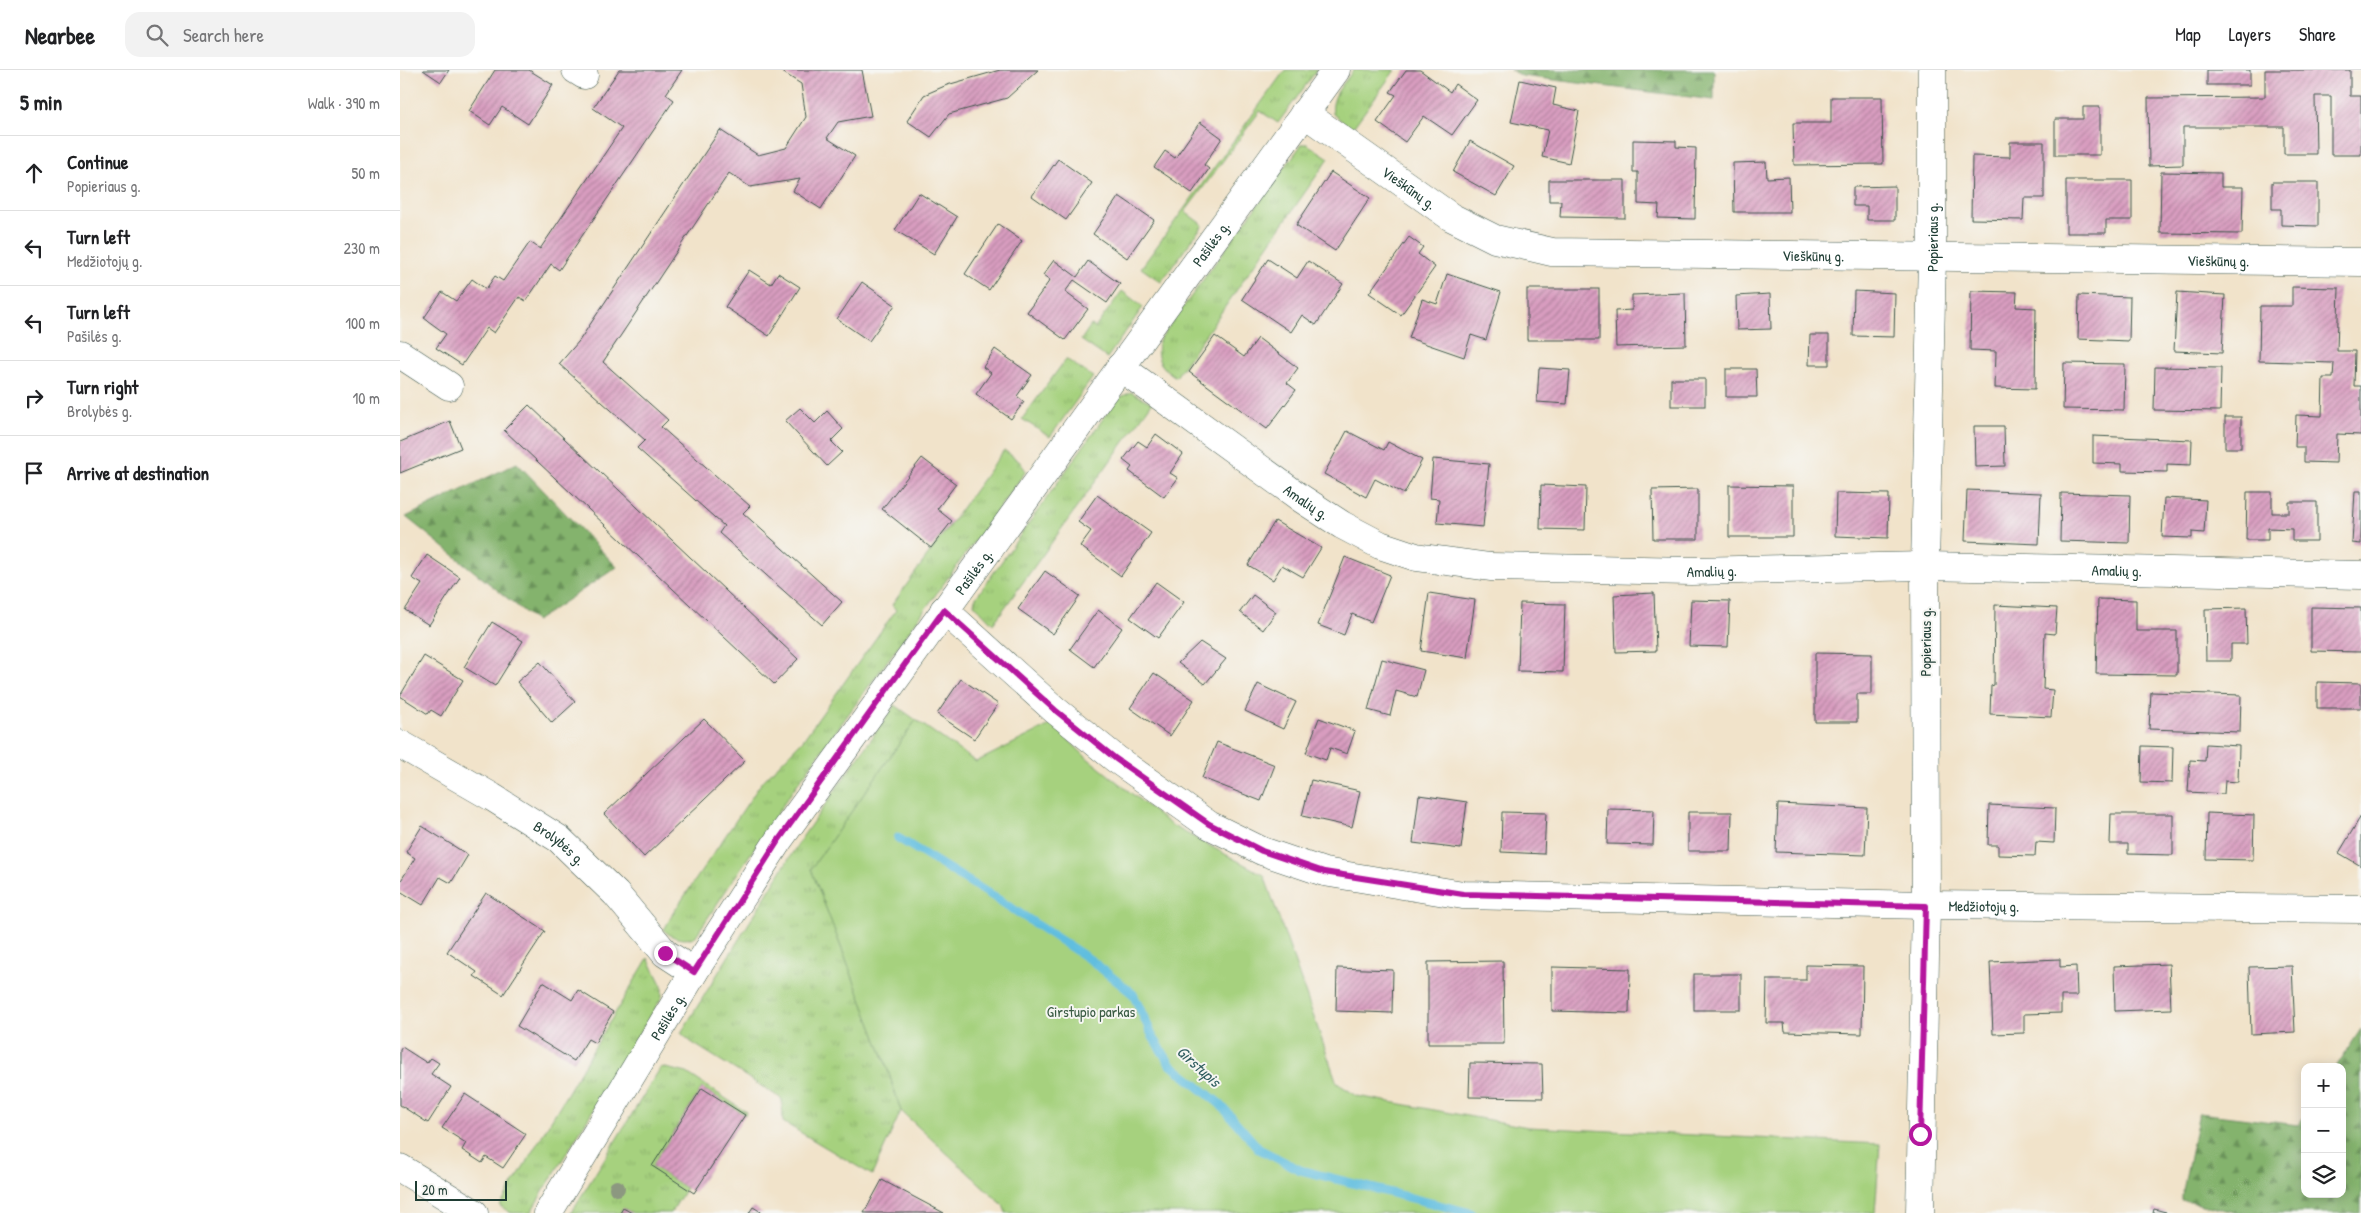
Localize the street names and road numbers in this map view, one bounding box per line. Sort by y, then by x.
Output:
street label: Vieškūnų g. [1378,161,1441,214]
street label: Popieriaus g. [1921,203,1943,272]
street label: Pašilės g. [1187,216,1234,270]
street label: Vieškūnų g. [1782,244,1844,266]
street label: Vieškūnų g. [2187,249,2249,271]
street label: Amalių g. [1280,479,1333,524]
street label: Pašilės g. [949,545,997,599]
street label: Amalių g. [2091,559,2142,581]
street label: Amalių g. [1687,560,1737,582]
street label: Popieriaus g. [1915,607,1936,677]
street label: Brolybės g. [530,815,590,870]
street label: Medžiotojų g. [1948,895,2019,916]
street label: Pašilės g. [645,989,689,1044]

